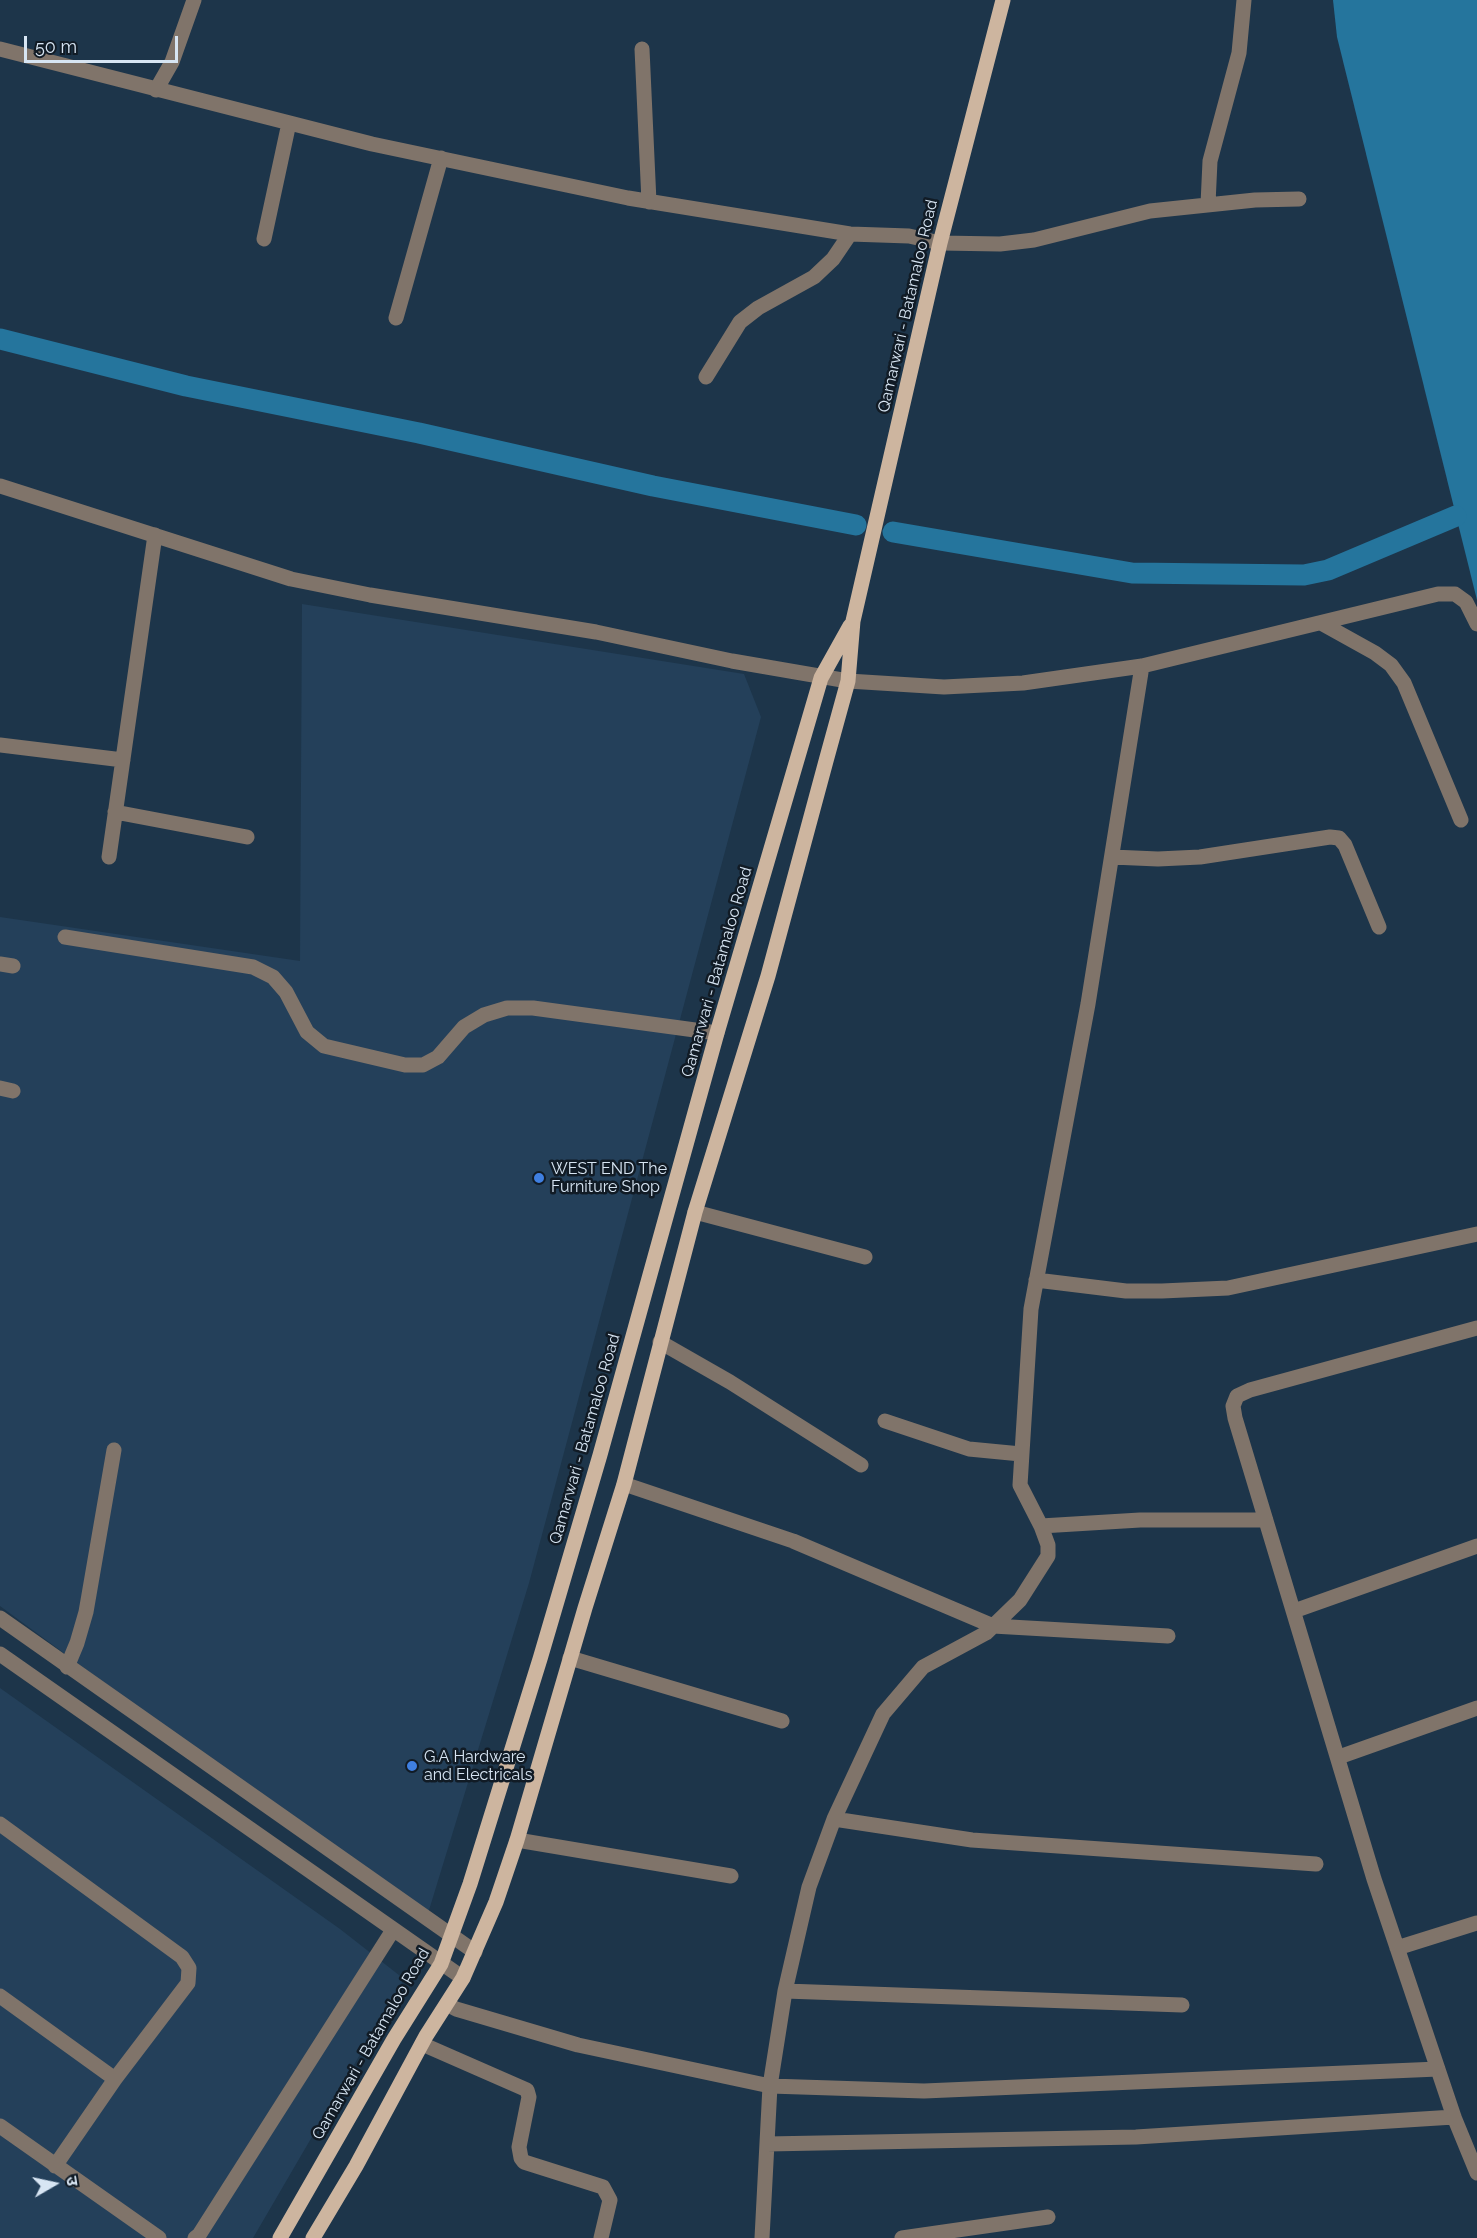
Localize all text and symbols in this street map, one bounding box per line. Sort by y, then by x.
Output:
scale bar [27,24,182,62]
text: 50 m [35,36,77,57]
street label: Qamarwari - Batamaloo Road [874,198,942,414]
street label: Qamarwari - Batamaloo Road [678,865,756,1079]
place label: WEST END The Furniture Shop [551,1159,667,1197]
marker: WEST END The Furniture Shop [532,1171,546,1185]
street label: Qamarwari - Batamaloo Road [546,1332,624,1546]
place label: G.A Hardware and Electricals [424,1747,532,1785]
marker: G.A Hardware and Electricals [405,1759,419,1773]
street label: Qamarwari - Batamaloo Road [308,1945,434,2143]
north arrow [24,2154,84,2214]
text: उ [62,2175,82,2187]

